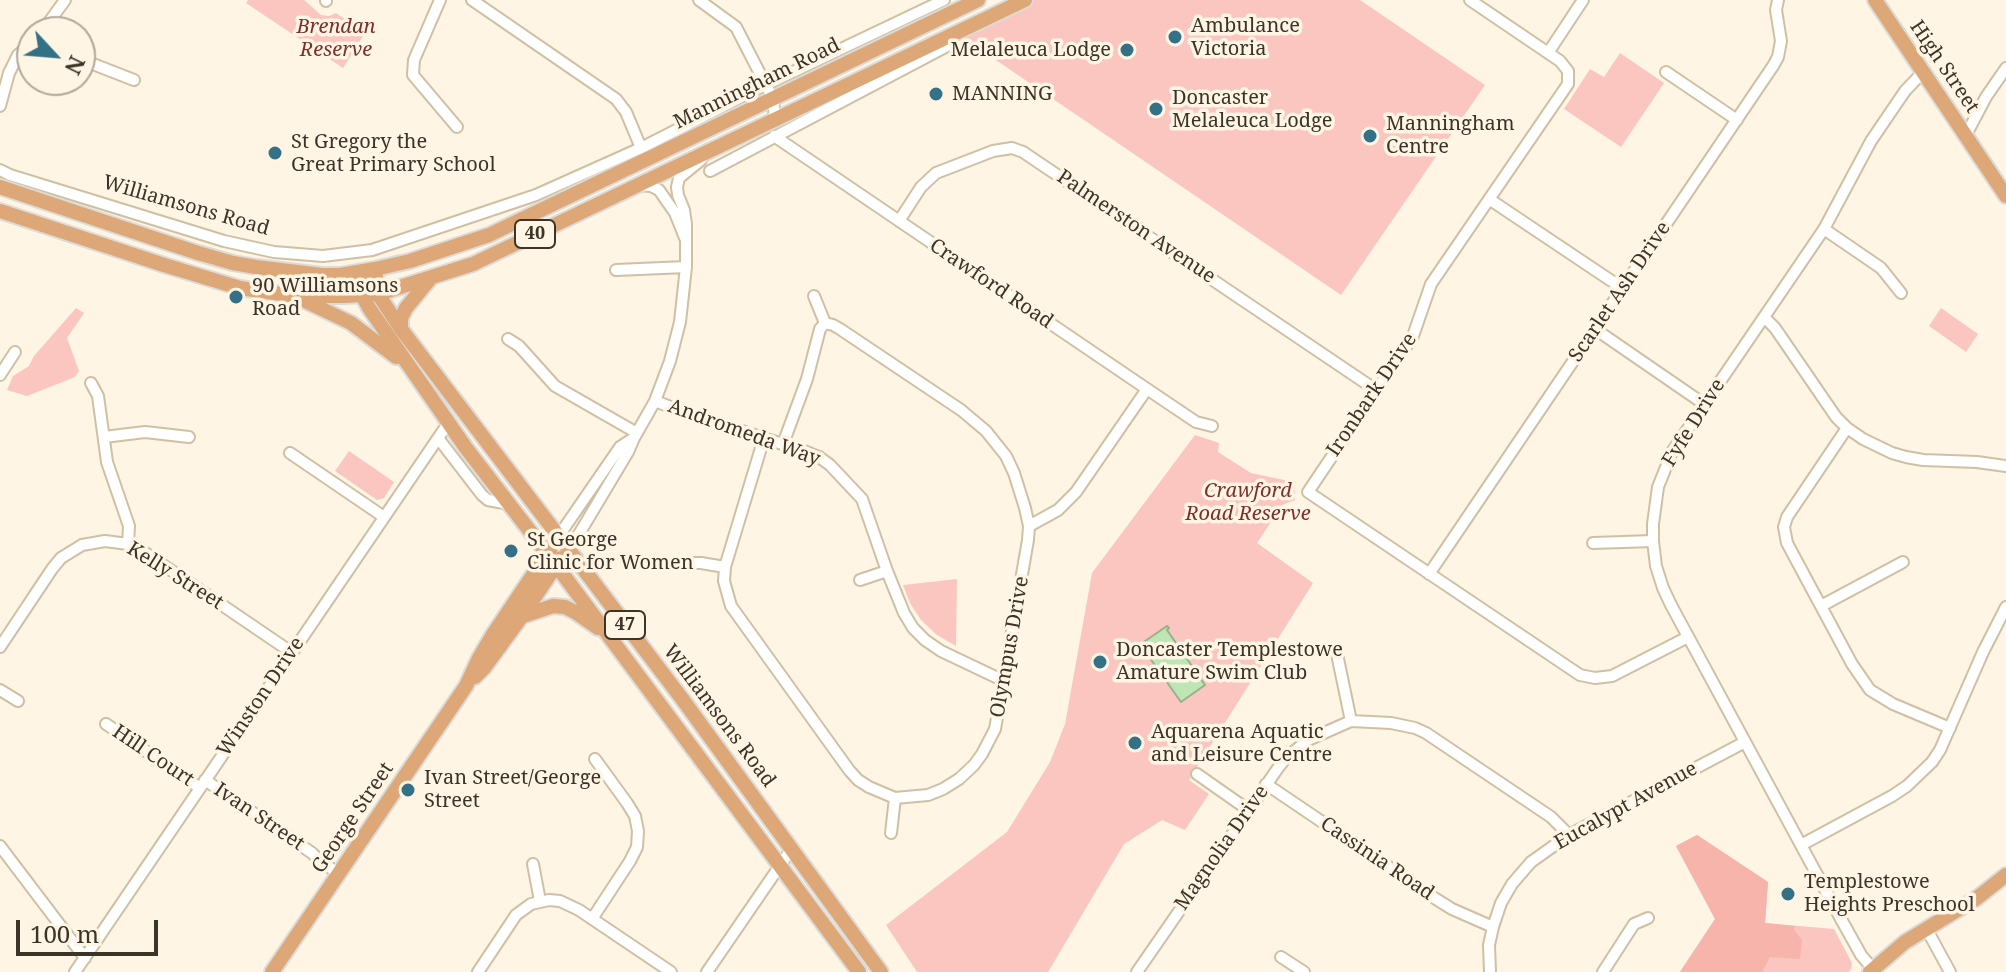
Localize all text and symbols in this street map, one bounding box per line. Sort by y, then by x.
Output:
place label: Ambulance Victoria [1191,14,1300,61]
park label: Brendan Reserve [296,15,376,62]
north arrow [16,16,96,96]
street label: High Street [1904,16,1984,118]
marker: Ambulance Victoria [1166,28,1184,46]
street label: Manningham Road [670,33,844,135]
place label: Melaleuca Lodge [950,38,1111,62]
marker: Melaleuca Lodge [1118,41,1136,59]
text: N [58,51,93,80]
place label: MANNING [952,82,1052,106]
marker: MANNING [927,85,945,103]
place label: Doncaster Melaleuca Lodge [1172,86,1333,133]
marker: Doncaster Melaleuca Lodge [1147,100,1165,118]
place label: Manningham Centre [1386,112,1515,159]
marker: Manningham Centre [1361,127,1379,145]
place label: St Gregory the Great Primary School [291,130,496,177]
marker: St Gregory the Great Primary School [266,144,284,162]
street label: Palmerston Avenue [1052,165,1220,289]
street label: Williamsons Road [100,171,272,241]
street label: Scarlet Ash Drive [1564,217,1676,367]
road number: 40 [515,220,555,248]
street label: Crawford Road [925,234,1057,334]
place label: 90 Williamsons Road [252,274,398,321]
marker: 90 Williamsons Road [227,288,245,306]
street label: Ironbark Drive [1322,329,1422,461]
street label: Fyfe Drive [1658,375,1730,471]
street label: Andromeda Way [665,394,823,472]
park label: Crawford Road Reserve [1185,479,1311,526]
place label: St George Clinic for Women [527,528,694,575]
street label: Kelly Street [122,537,228,615]
marker: St George Clinic for Women [502,542,520,560]
street label: Olympus Drive [986,574,1034,720]
road number: 47 [605,611,645,639]
street label: Winston Drive [212,633,310,761]
place label: Doncaster Templestowe Amature Swim Club [1116,638,1343,685]
street label: Williamsons Road [658,640,780,792]
marker: Doncaster Templestowe Amature Swim Club [1091,653,1109,671]
street label: Hill Court [108,720,198,792]
place label: Aquarena Aquatic and Leisure Centre [1151,720,1332,767]
marker: Aquarena Aquatic and Leisure Centre [1126,734,1144,752]
street label: Eucalypt Avenue [1550,757,1702,855]
street label: George Street [307,758,399,878]
place label: Ivan Street/George Street [424,766,601,813]
street label: Ivan Street [209,778,309,856]
marker: Ivan Street/George Street [399,781,417,799]
street label: Magnolia Drive [1170,781,1274,915]
street label: Cassinia Road [1316,812,1438,906]
place label: Templestowe Heights Preschool [1804,870,1975,917]
marker: Templestowe Heights Preschool [1779,885,1797,903]
scale bar [20,904,162,954]
text: 100 m [30,917,99,950]

